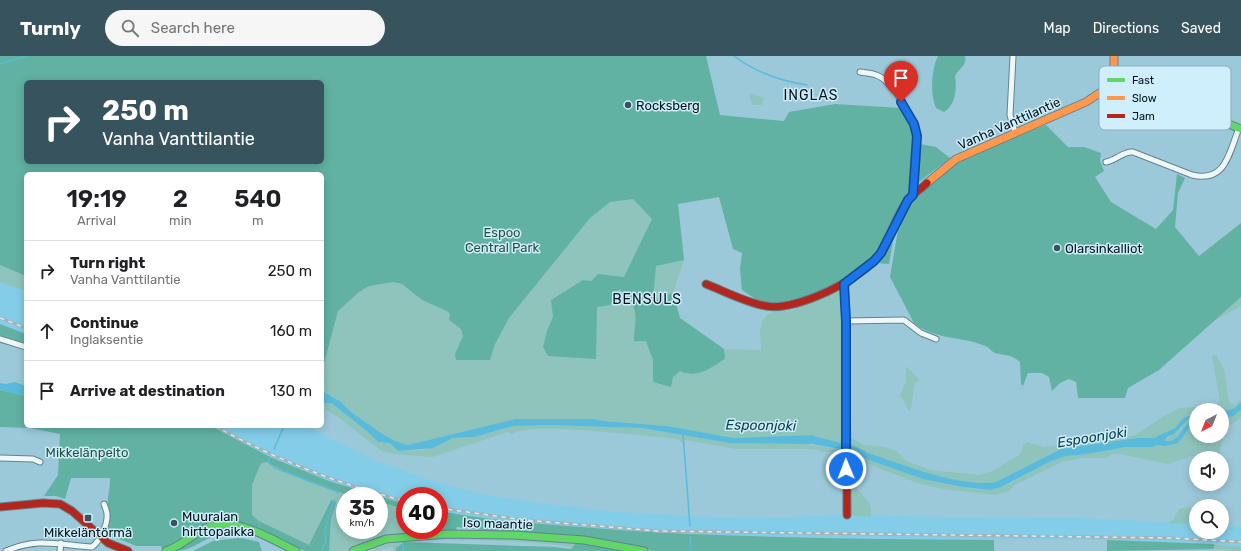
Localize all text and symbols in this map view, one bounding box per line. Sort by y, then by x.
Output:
search box [105,10,385,46]
text: Turnly [20,17,81,40]
icon: search [119,17,141,39]
text: Search here [151,19,235,37]
text: Map [1044,20,1071,37]
text: Directions [1093,20,1159,37]
text: Saved [1181,20,1221,37]
pin [884,61,918,102]
legend [1099,66,1231,130]
icon: arrive [890,67,912,89]
text: Fast [1132,74,1155,87]
district label: INGLAS [784,87,838,104]
text: Slow [1132,92,1157,105]
text: 250 m [102,94,189,127]
street label: Vanha Vanttilantie [956,94,1063,153]
icon: right [36,96,88,148]
place label: Rocksberg [636,98,700,114]
marker: Rocksberg [623,100,633,110]
text: Jam [1132,110,1155,123]
text: Vanha Vanttilantie [102,128,255,150]
text: 19:19 [67,185,127,213]
text: 2 [173,185,188,213]
text: 540 [234,185,281,213]
text: Arrival [77,213,116,228]
text: min [169,213,192,228]
text: m [252,213,264,228]
park label: Espoo Central Park [465,225,539,255]
place label: Olarsinkalliot [1065,241,1142,256]
marker: Olarsinkalliot [1052,243,1062,253]
text: Turn right [70,254,145,272]
icon: right [36,260,58,282]
text: 250 m [268,262,312,280]
text: Vanha Vanttilantie [70,272,180,287]
district label: BENSULS [612,291,682,308]
text: Continue [70,314,139,332]
icon: ahead [36,320,58,342]
text: 160 m [270,322,312,340]
text: Inglaksentie [70,332,143,347]
icon: arrive [36,380,58,402]
text: Arrive at destination [70,382,225,400]
text: 130 m [270,382,312,400]
north arrow [1189,403,1229,443]
map controls [1189,403,1229,539]
water label: Espoonjoki [726,416,797,435]
water label: Espoonjoki [1056,423,1129,451]
park label: Mikkelänpelto [46,445,128,460]
position arrow [825,448,867,490]
button: sound [1189,451,1229,491]
speed limit sign: 40 [396,487,448,539]
text: 35 [349,496,375,520]
button: search [1189,499,1229,539]
place label: Muuralan hirttopaikka [182,509,254,539]
marker: Mikkeläntörmä [83,513,93,523]
street label: Iso maantie [463,515,533,532]
text: km/h [350,517,374,529]
marker: Muuralan hirttopaikka [169,518,179,528]
place label: Mikkeläntörmä [44,525,132,540]

